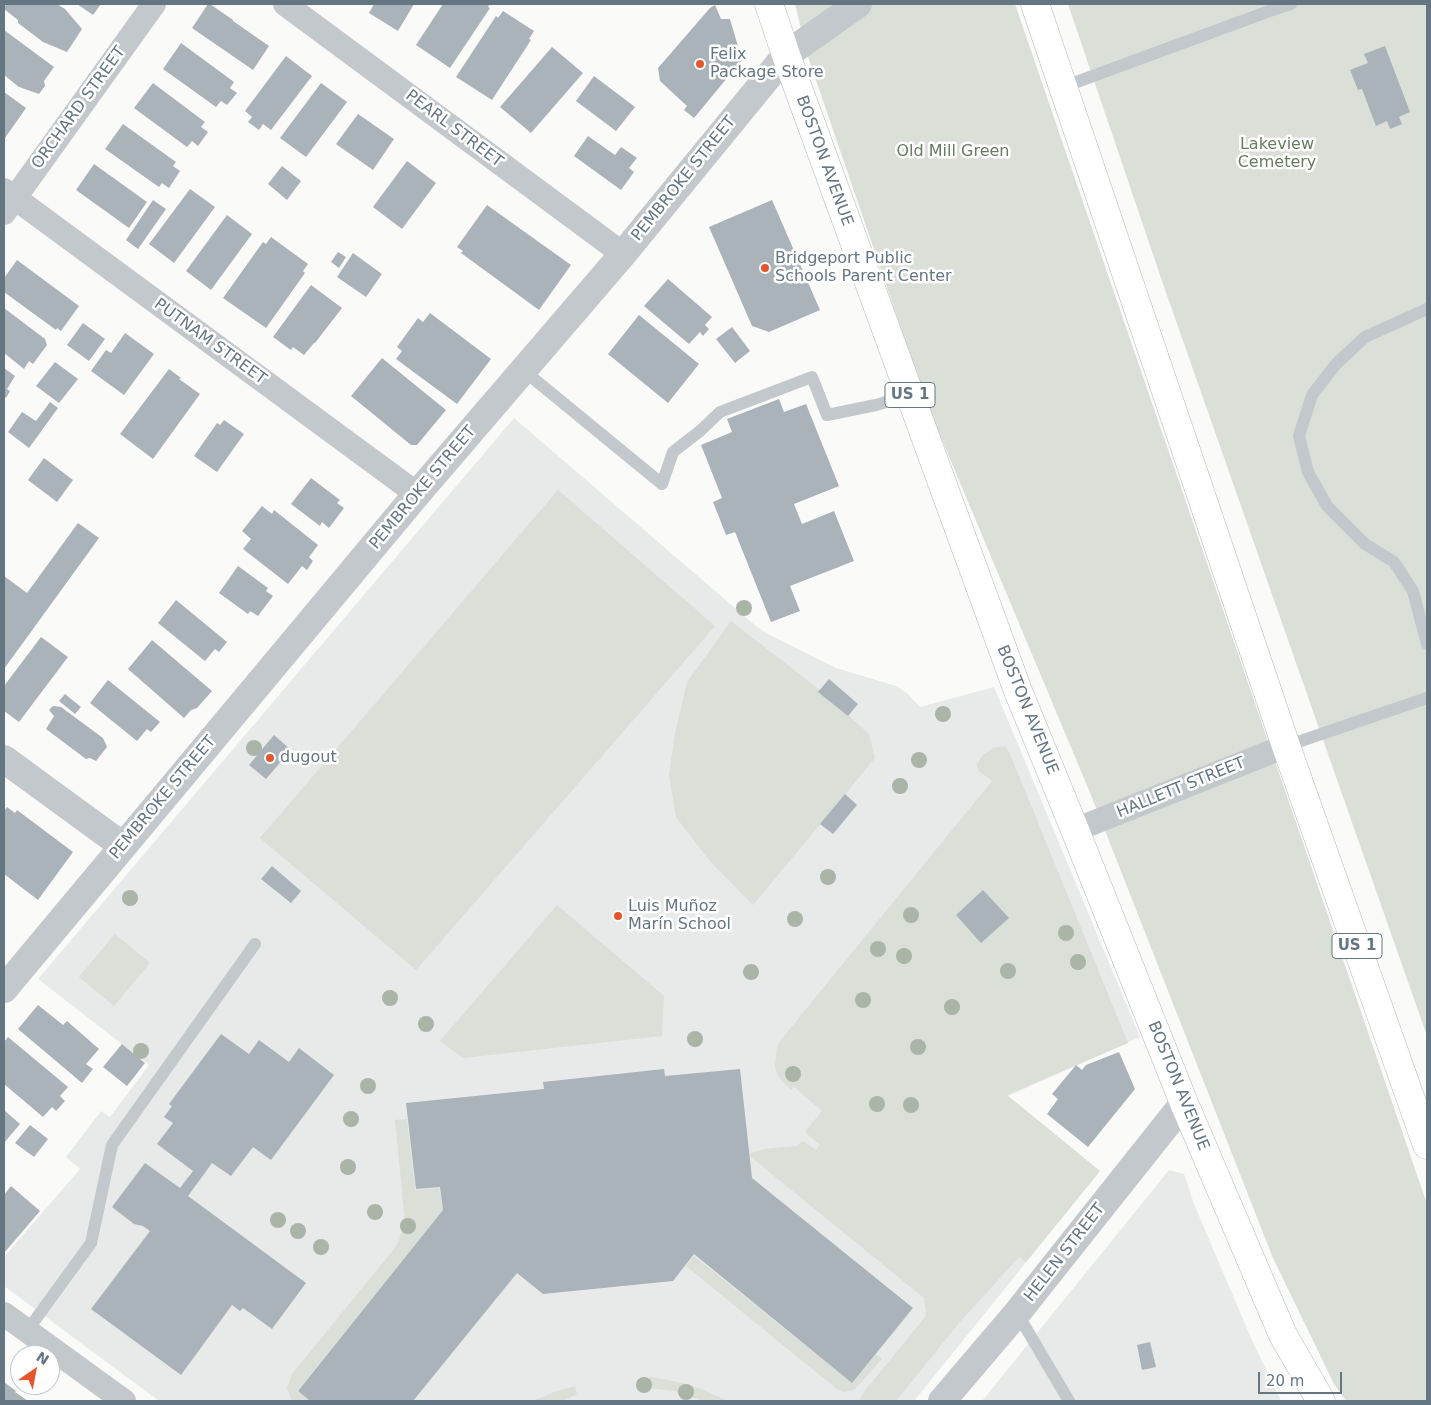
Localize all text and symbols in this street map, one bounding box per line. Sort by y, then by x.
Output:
street label: ORCHARD STREET [28,43,130,173]
place label: Felix Package Store [710,45,824,83]
marker: Felix Package Store [694,58,706,70]
street label: PEARL STREET [402,86,506,172]
street label: BOSTON AVENUE [791,93,857,229]
street label: PEMBROKE STREET [628,113,740,245]
park label: Lakeview Cemetery [1238,135,1316,173]
park label: Old Mill Green [897,142,1009,162]
place label: Bridgeport Public Schools Parent Center [775,249,952,287]
marker: Bridgeport Public Schools Parent Center [759,262,771,274]
street label: PUTNAM STREET [150,295,270,389]
road number: US 1 [885,382,935,408]
street label: PEMBROKE STREET [366,422,480,554]
street label: BOSTON AVENUE [992,643,1062,777]
street label: PEMBROKE STREET [106,732,220,864]
place label: dugout [280,748,337,768]
marker: dugout [264,752,276,764]
street label: HALLETT STREET [1114,754,1248,822]
place label: Luis Muñoz Marín School [628,897,731,935]
marker: Luis Muñoz Marín School [612,910,624,922]
road number: US 1 [1332,934,1382,958]
street label: BOSTON AVENUE [1143,1019,1213,1153]
street label: HELEN STREET [1021,1200,1109,1306]
north arrow [10,1345,60,1395]
text: N [33,1348,52,1368]
scale bar [1261,1362,1345,1394]
text: 20 m [1266,1372,1304,1390]

